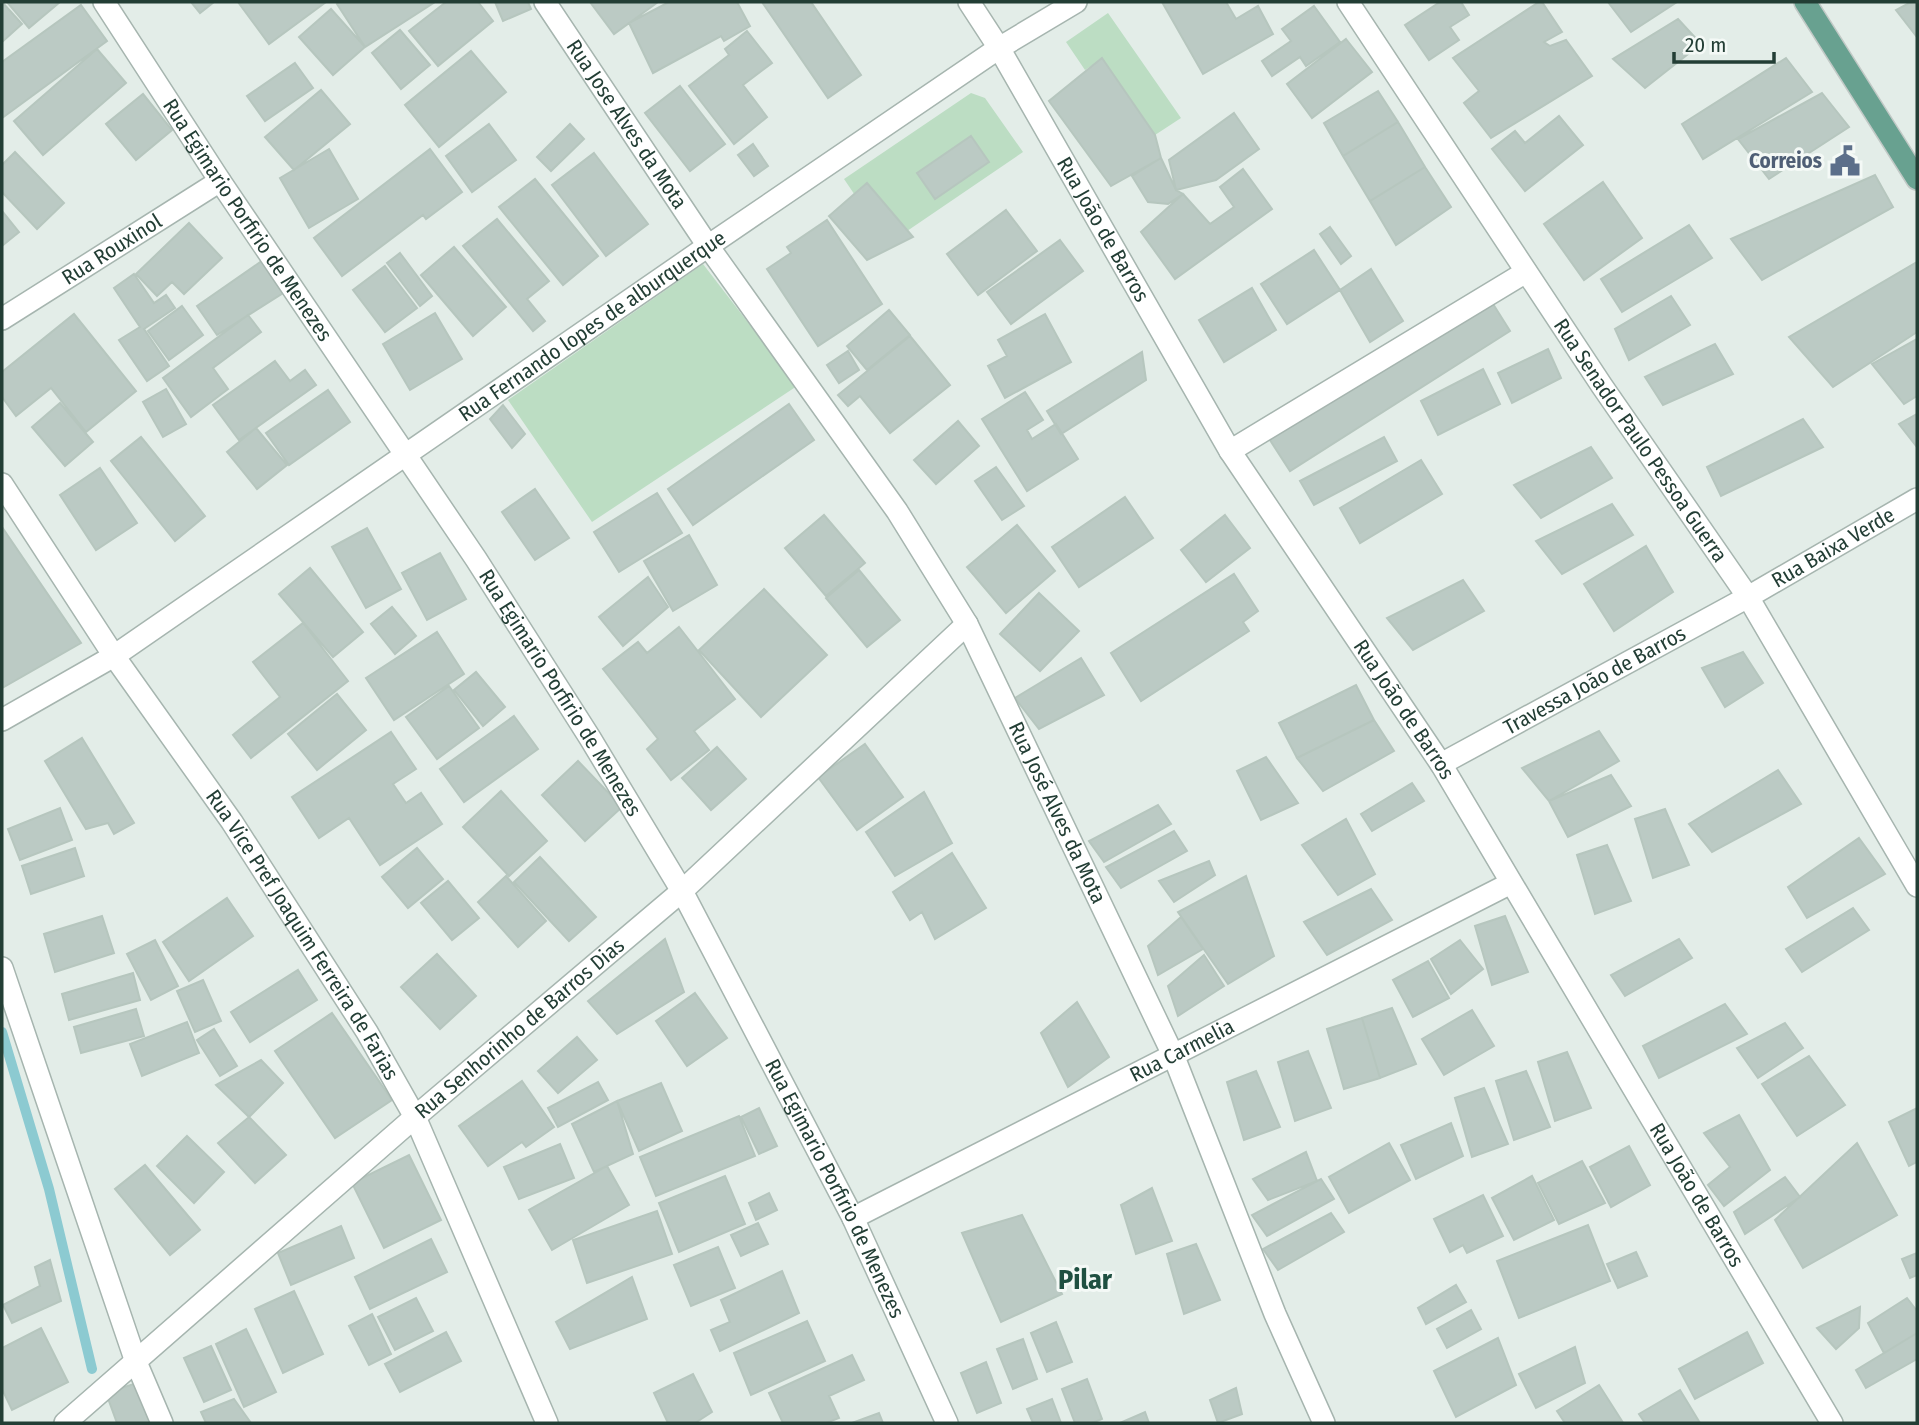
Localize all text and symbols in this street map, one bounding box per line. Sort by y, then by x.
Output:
scale bar [1674,21,1774,65]
text: 20 m [1685,32,1726,58]
street label: Rua Jose Alves da Mota [561,35,693,214]
street label: Rua Egimario Porfirio de Menezes [157,94,338,346]
public building icon: Correios [1828,144,1862,178]
place label: Correios [1749,148,1822,174]
street label: Rua João de Barros [1051,152,1155,307]
street label: Rua Rouxinol [57,208,167,291]
street label: Rua Fernando lopes de alburquerque [454,225,731,427]
street label: Rua Senador Paulo Pessoa Guerra [1548,314,1733,567]
street label: Rua Baixa Verde [1767,502,1899,593]
street label: Rua Egimario Porfirio de Menezes [473,565,647,821]
street label: Travessa João de Barros [1499,620,1690,740]
street label: Rua João de Barros [1348,634,1460,784]
street label: Rua José Alves da Mota [1003,718,1112,908]
street label: Rua Vice Pref Joaquim Ferreira de Farias [200,785,404,1085]
street label: Rua Senhorinho de Barros Dias [410,932,630,1124]
street label: Rua Carmelia [1125,1013,1238,1088]
street label: Rua Egimario Porfirio de Menezes [759,1054,910,1322]
street label: Rua João de Barros [1644,1118,1749,1272]
district label: Pilar [1058,1263,1113,1296]

